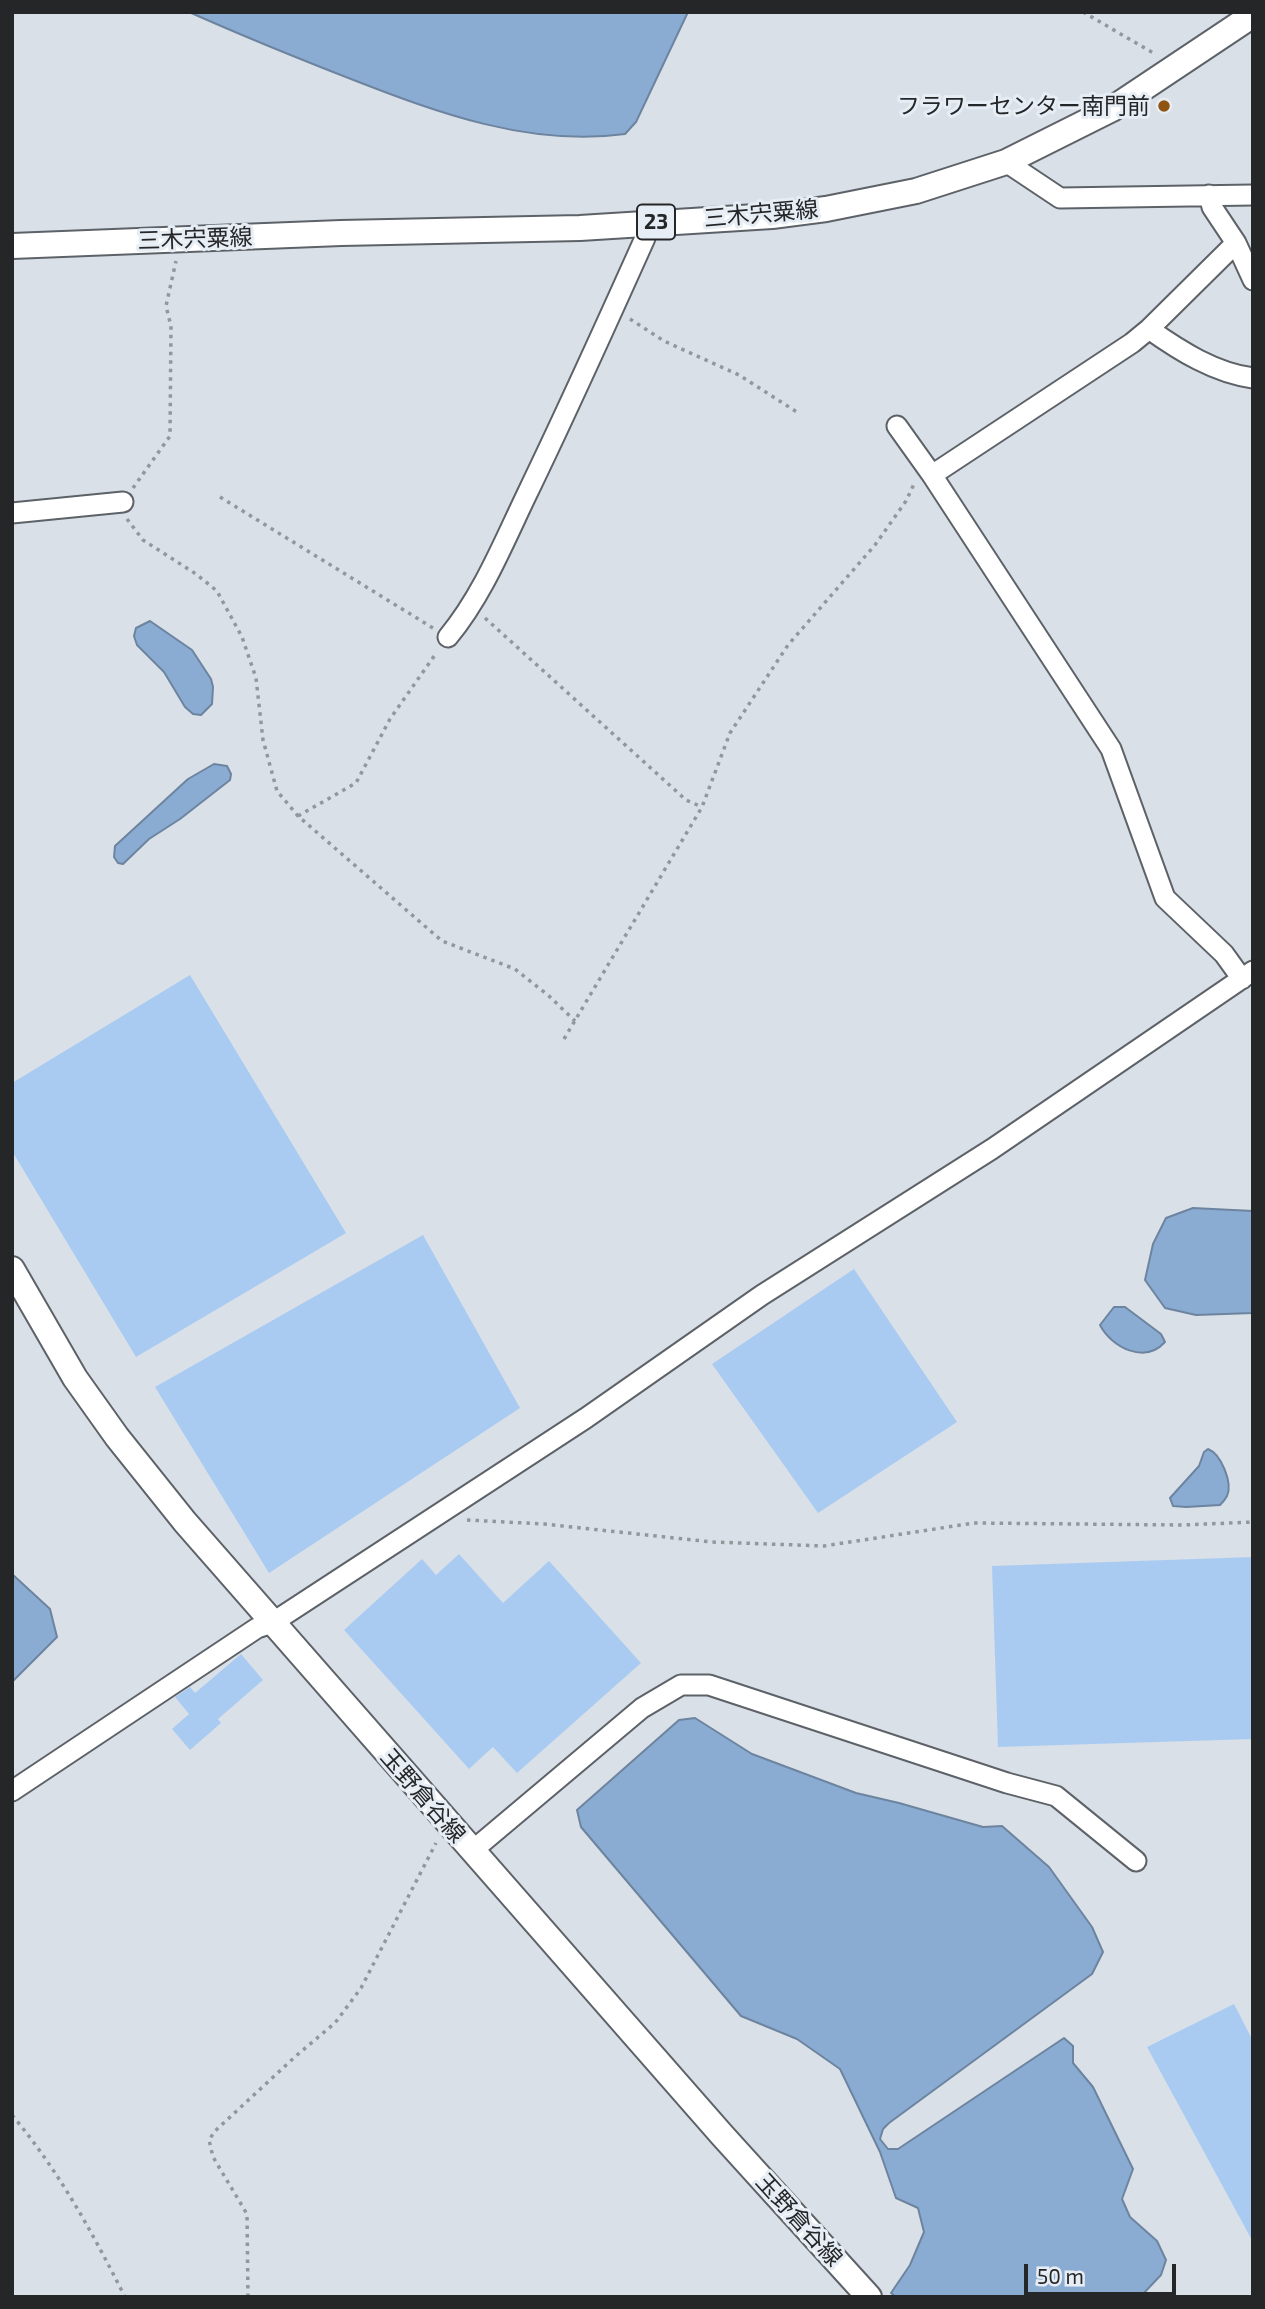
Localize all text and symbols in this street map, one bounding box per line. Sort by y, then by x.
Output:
place label: フラワーセンター南門前 [897,92,1150,120]
marker: フラワーセンター南門前 [1156,98,1172,114]
street label: 三木宍粟線 [703,195,819,233]
road number: 23 [637,204,675,240]
street label: 三木宍粟線 [137,223,253,255]
street label: 玉野倉谷線 [375,1744,471,1848]
street label: 玉野倉谷線 [750,2168,848,2272]
scale bar [1027,2250,1179,2294]
text: 50 m [1037,2263,1084,2288]

